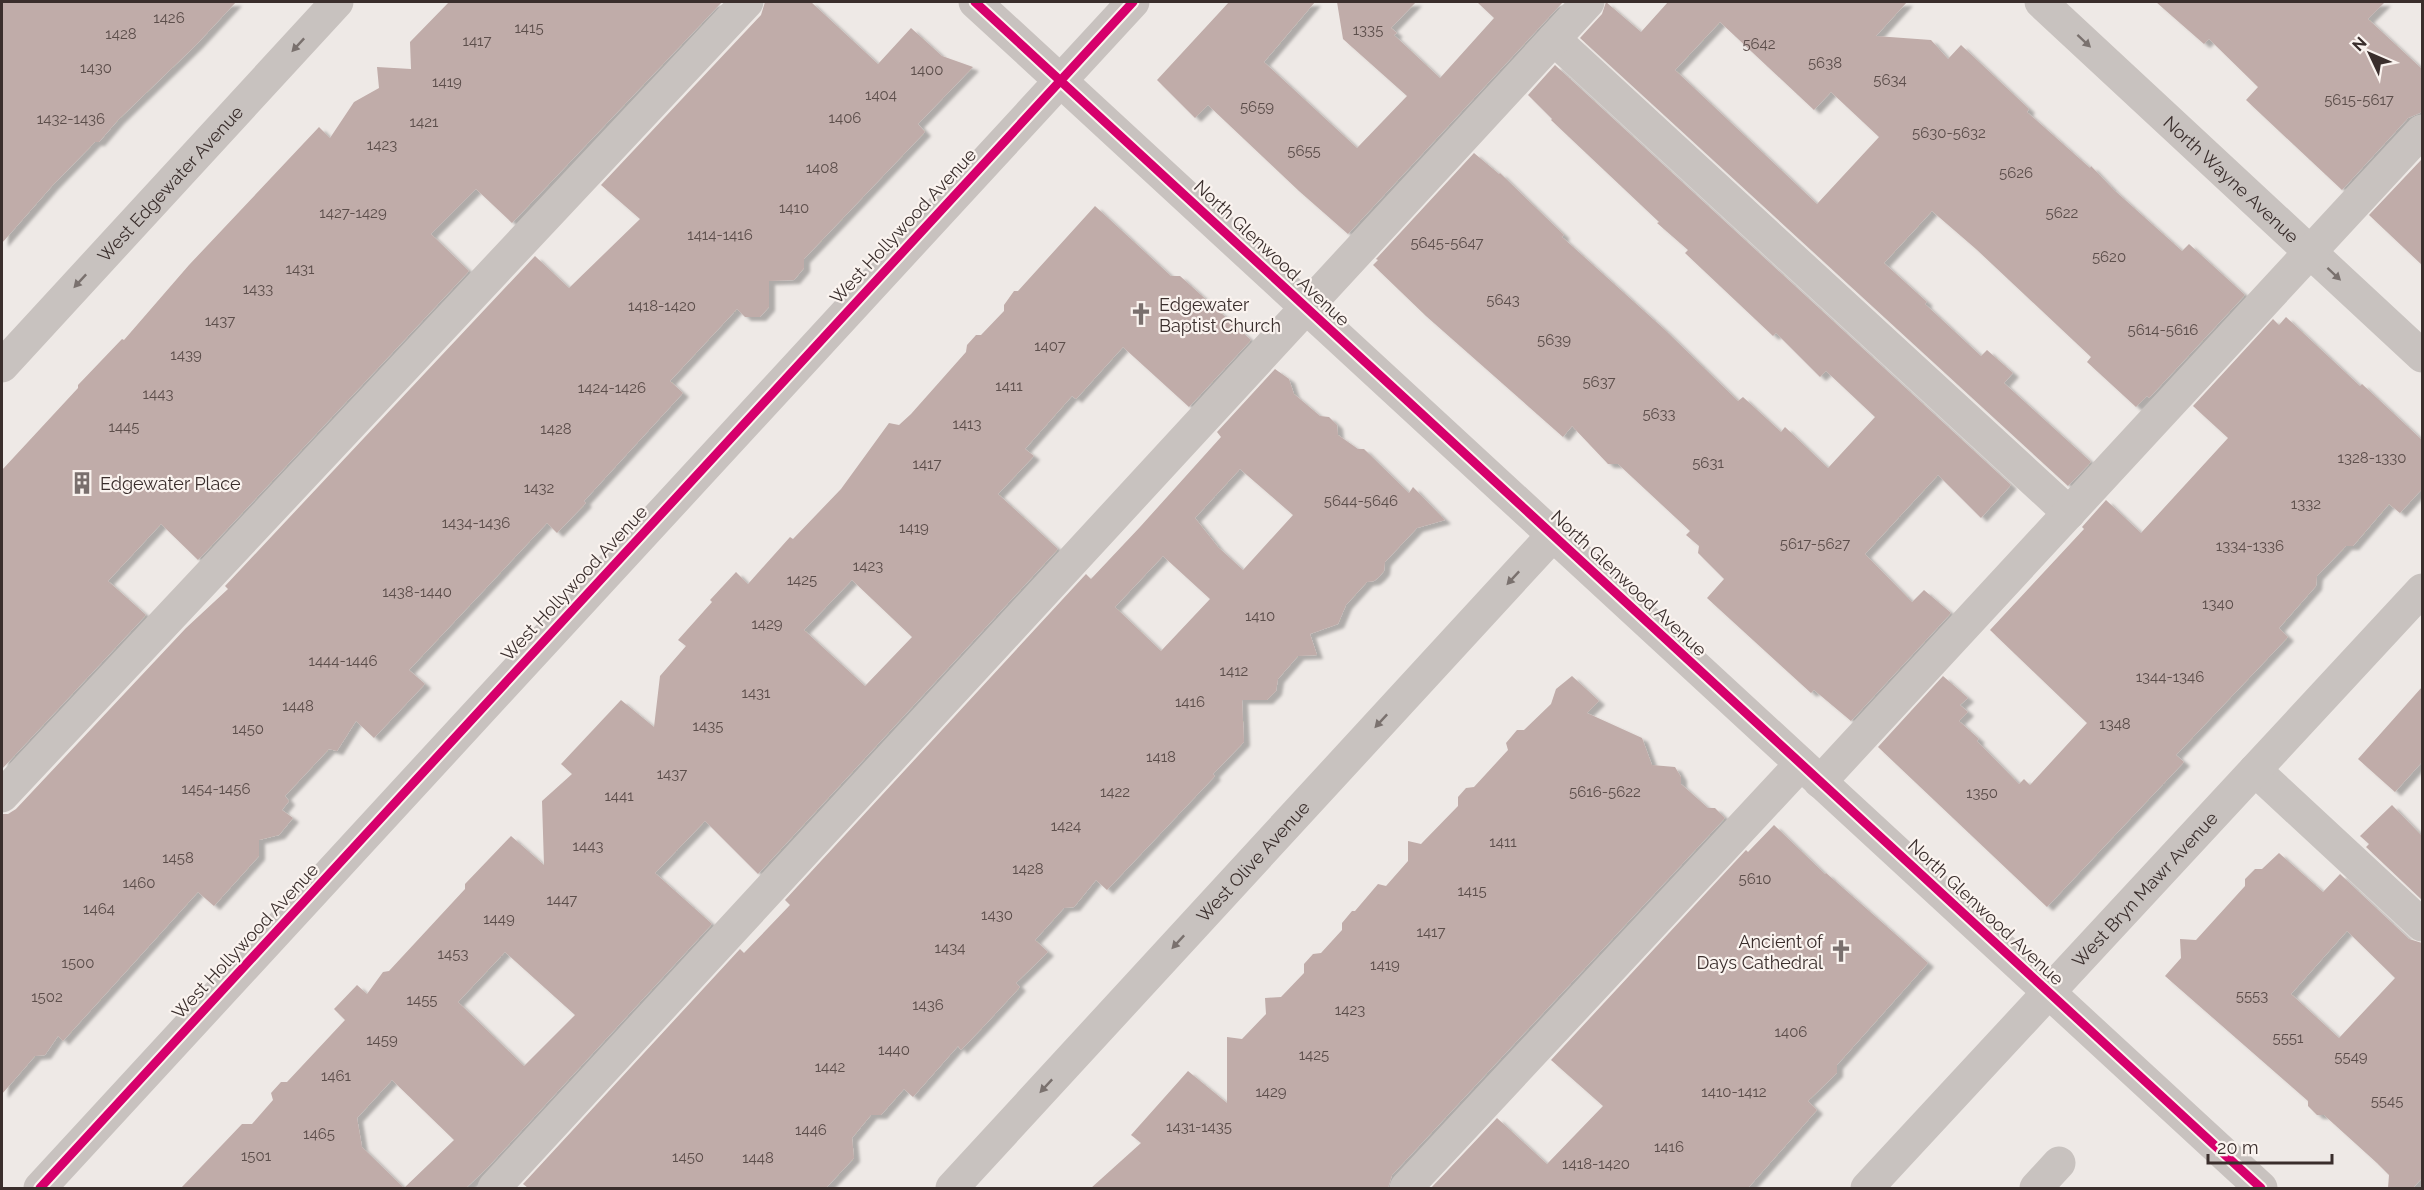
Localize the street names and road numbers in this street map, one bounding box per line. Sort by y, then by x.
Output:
street label: West Edgewater Avenue [93,101,247,266]
street label: North Wayne Avenue [2160,111,2304,247]
street label: West Hollywood Avenue [826,144,981,308]
street label: North Glenwood Avenue [1190,176,1354,331]
street label: West Hollywood Avenue [497,501,652,665]
street label: North Glenwood Avenue [1547,506,1711,661]
street label: West Olive Avenue [1192,796,1314,926]
street label: West Bryn Mawr Avenue [2068,807,2222,971]
street label: North Glenwood Avenue [1904,835,2068,990]
street label: West Hollywood Avenue [168,859,323,1023]

